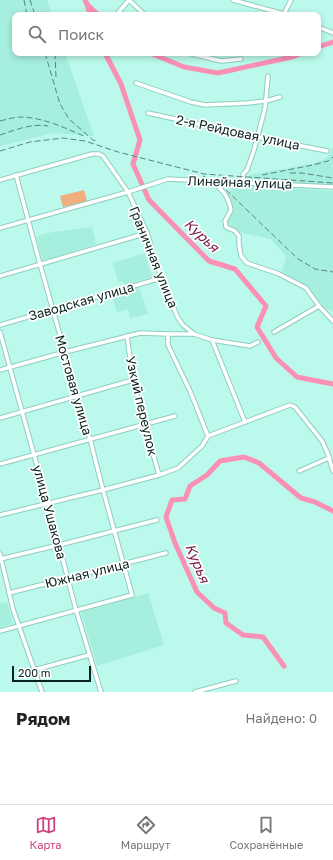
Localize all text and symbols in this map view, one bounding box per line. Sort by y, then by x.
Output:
search box [12,12,321,56]
icon: search [26,23,48,45]
text: Поиск [58,25,104,43]
street label: 2-я Рейдовая улица [175,111,301,153]
street label: Линейная улица [187,172,293,192]
street label: Граничная улица [126,204,182,310]
water label: Курья [181,215,224,256]
street label: Заводская улица [26,278,136,324]
street label: Мостовая улица [52,333,96,437]
street label: Узкий переулок [123,355,161,458]
street label: улица Ушакова [30,463,70,561]
water label: Курья [182,541,214,586]
street label: Южная улица [43,555,131,591]
scale bar [12,664,91,683]
text: 200 m [18,666,51,679]
text: Рядом [16,708,70,729]
text: Найдено: 0 [245,710,317,726]
tab: Карта [30,814,61,851]
tab: Маршрут [121,814,170,851]
tab: Сохранённые [230,814,303,851]

